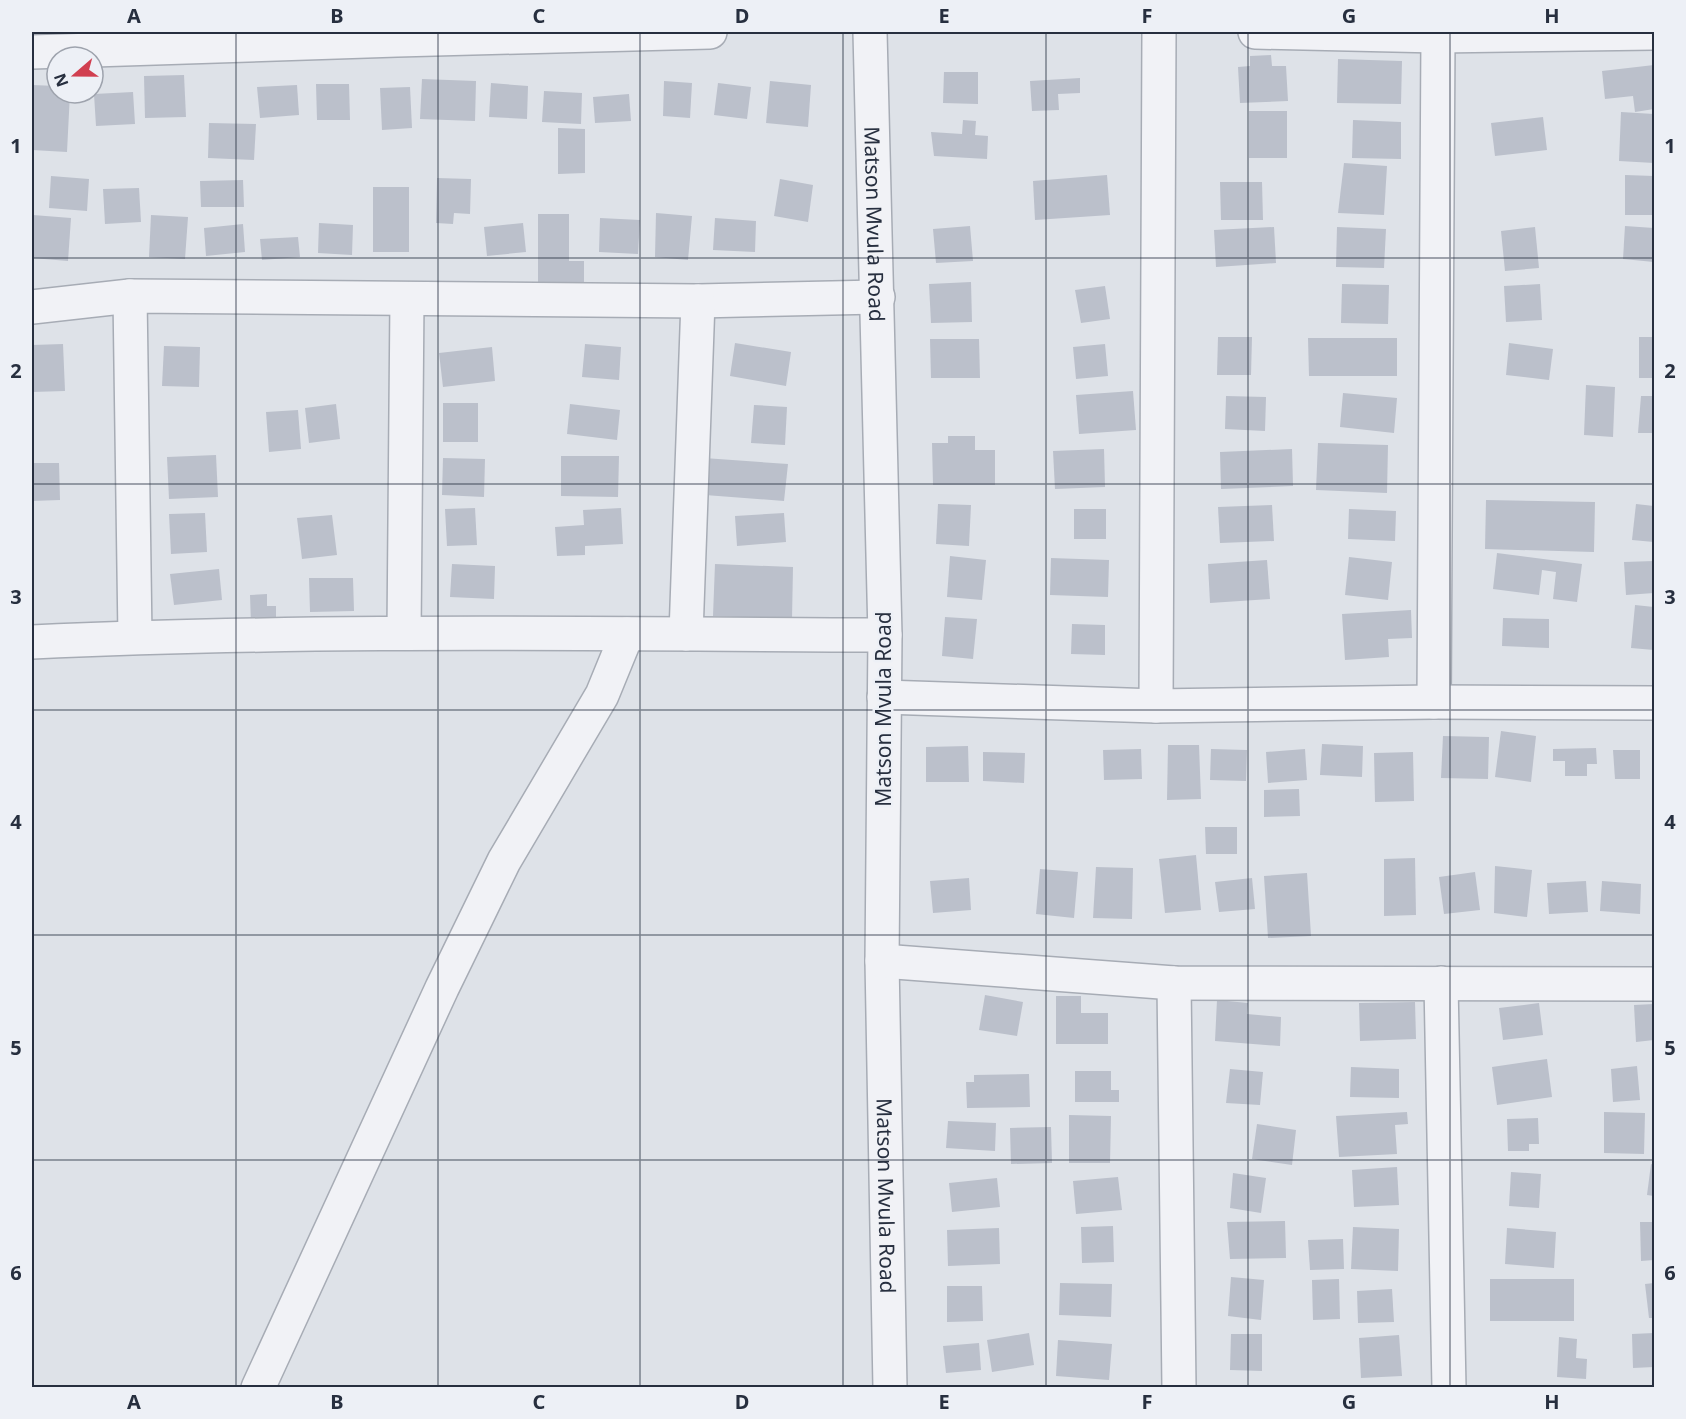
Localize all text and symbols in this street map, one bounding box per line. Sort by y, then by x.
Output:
text: A [127,2,141,29]
text: B [330,2,344,29]
text: C [533,2,546,29]
text: D [735,2,749,29]
text: E [938,2,950,29]
text: F [1142,2,1152,29]
text: G [1342,2,1356,29]
text: H [1544,2,1560,29]
north arrow [45,45,105,105]
text: N [48,70,73,90]
street label: Matson Mvula Road [858,126,891,322]
text: 1 [10,132,22,159]
text: 1 [1664,132,1676,159]
text: 2 [10,357,22,384]
text: 2 [1664,357,1676,384]
text: 3 [10,583,22,610]
text: 3 [1664,583,1676,610]
street label: Matson Mvula Road [869,611,897,807]
text: 4 [10,808,22,835]
text: 4 [1664,808,1676,835]
text: 5 [10,1034,22,1061]
text: 5 [1664,1034,1676,1061]
street label: Matson Mvula Road [871,1098,902,1294]
text: 6 [10,1259,22,1286]
text: 6 [1664,1259,1676,1286]
text: A [127,1388,141,1415]
text: B [330,1388,344,1415]
text: C [533,1388,546,1415]
text: D [735,1388,749,1415]
text: E [938,1388,950,1415]
text: F [1142,1388,1152,1415]
text: G [1342,1388,1356,1415]
text: H [1544,1388,1560,1415]

